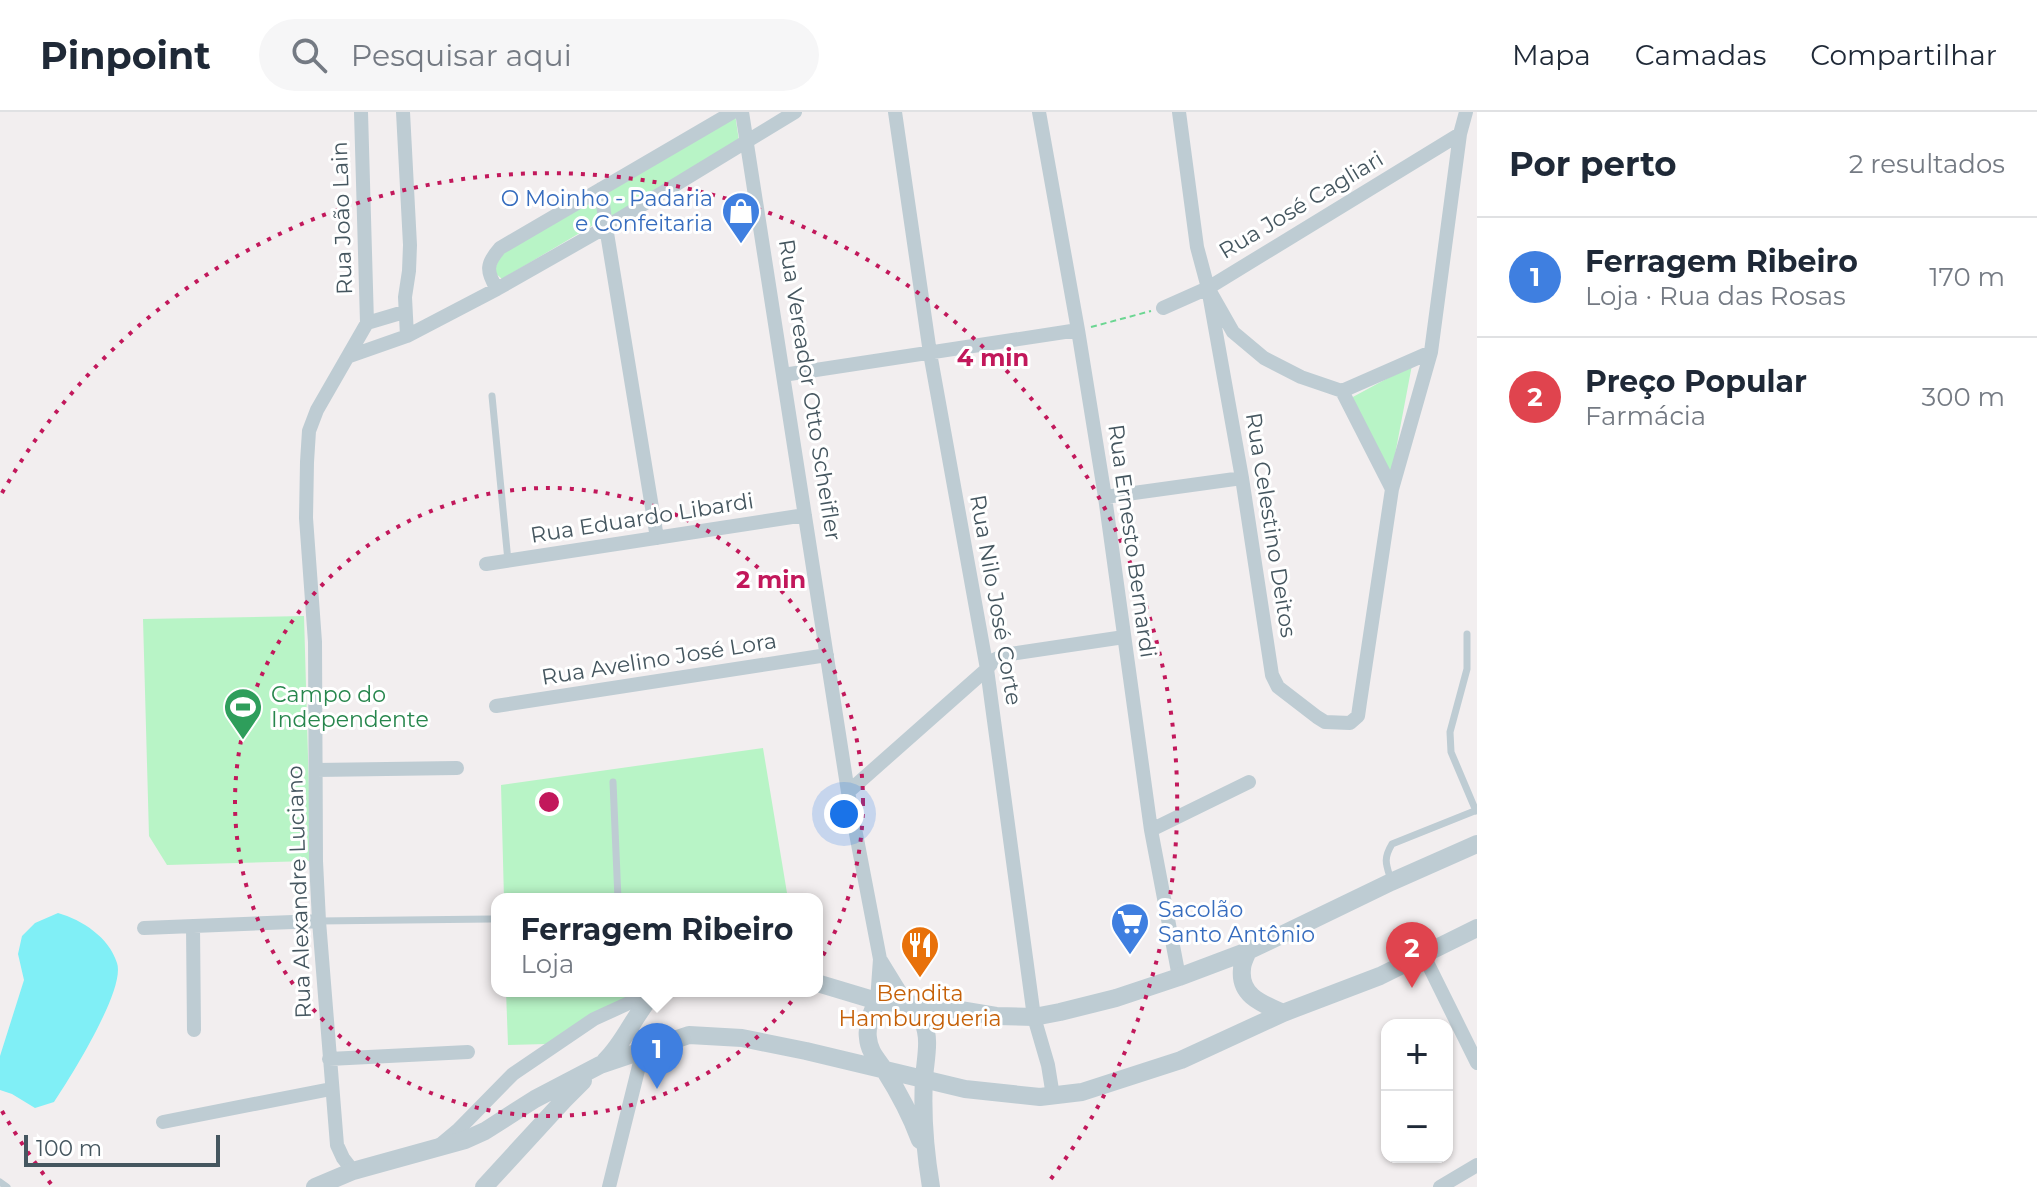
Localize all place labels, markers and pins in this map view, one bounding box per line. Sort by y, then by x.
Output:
place label: O Moinho - Padaria e Confeitaria [501,185,713,237]
shop icon: O Moinho - Padaria e Confeitaria [720,190,762,245]
place label: Campo do Independente [271,681,429,733]
sports icon: Campo do Independente [222,686,264,741]
centre of rings [535,788,563,816]
place label: Sacolão Santo Antônio [1158,896,1315,948]
supermarket icon: Sacolão Santo Antônio [1109,901,1151,956]
pin: 2 [1386,922,1438,988]
restaurant icon: Bendita Hamburgueria [899,924,941,979]
place label: Bendita Hamburgueria [838,980,1002,1032]
pin: 1 [631,1023,683,1089]

